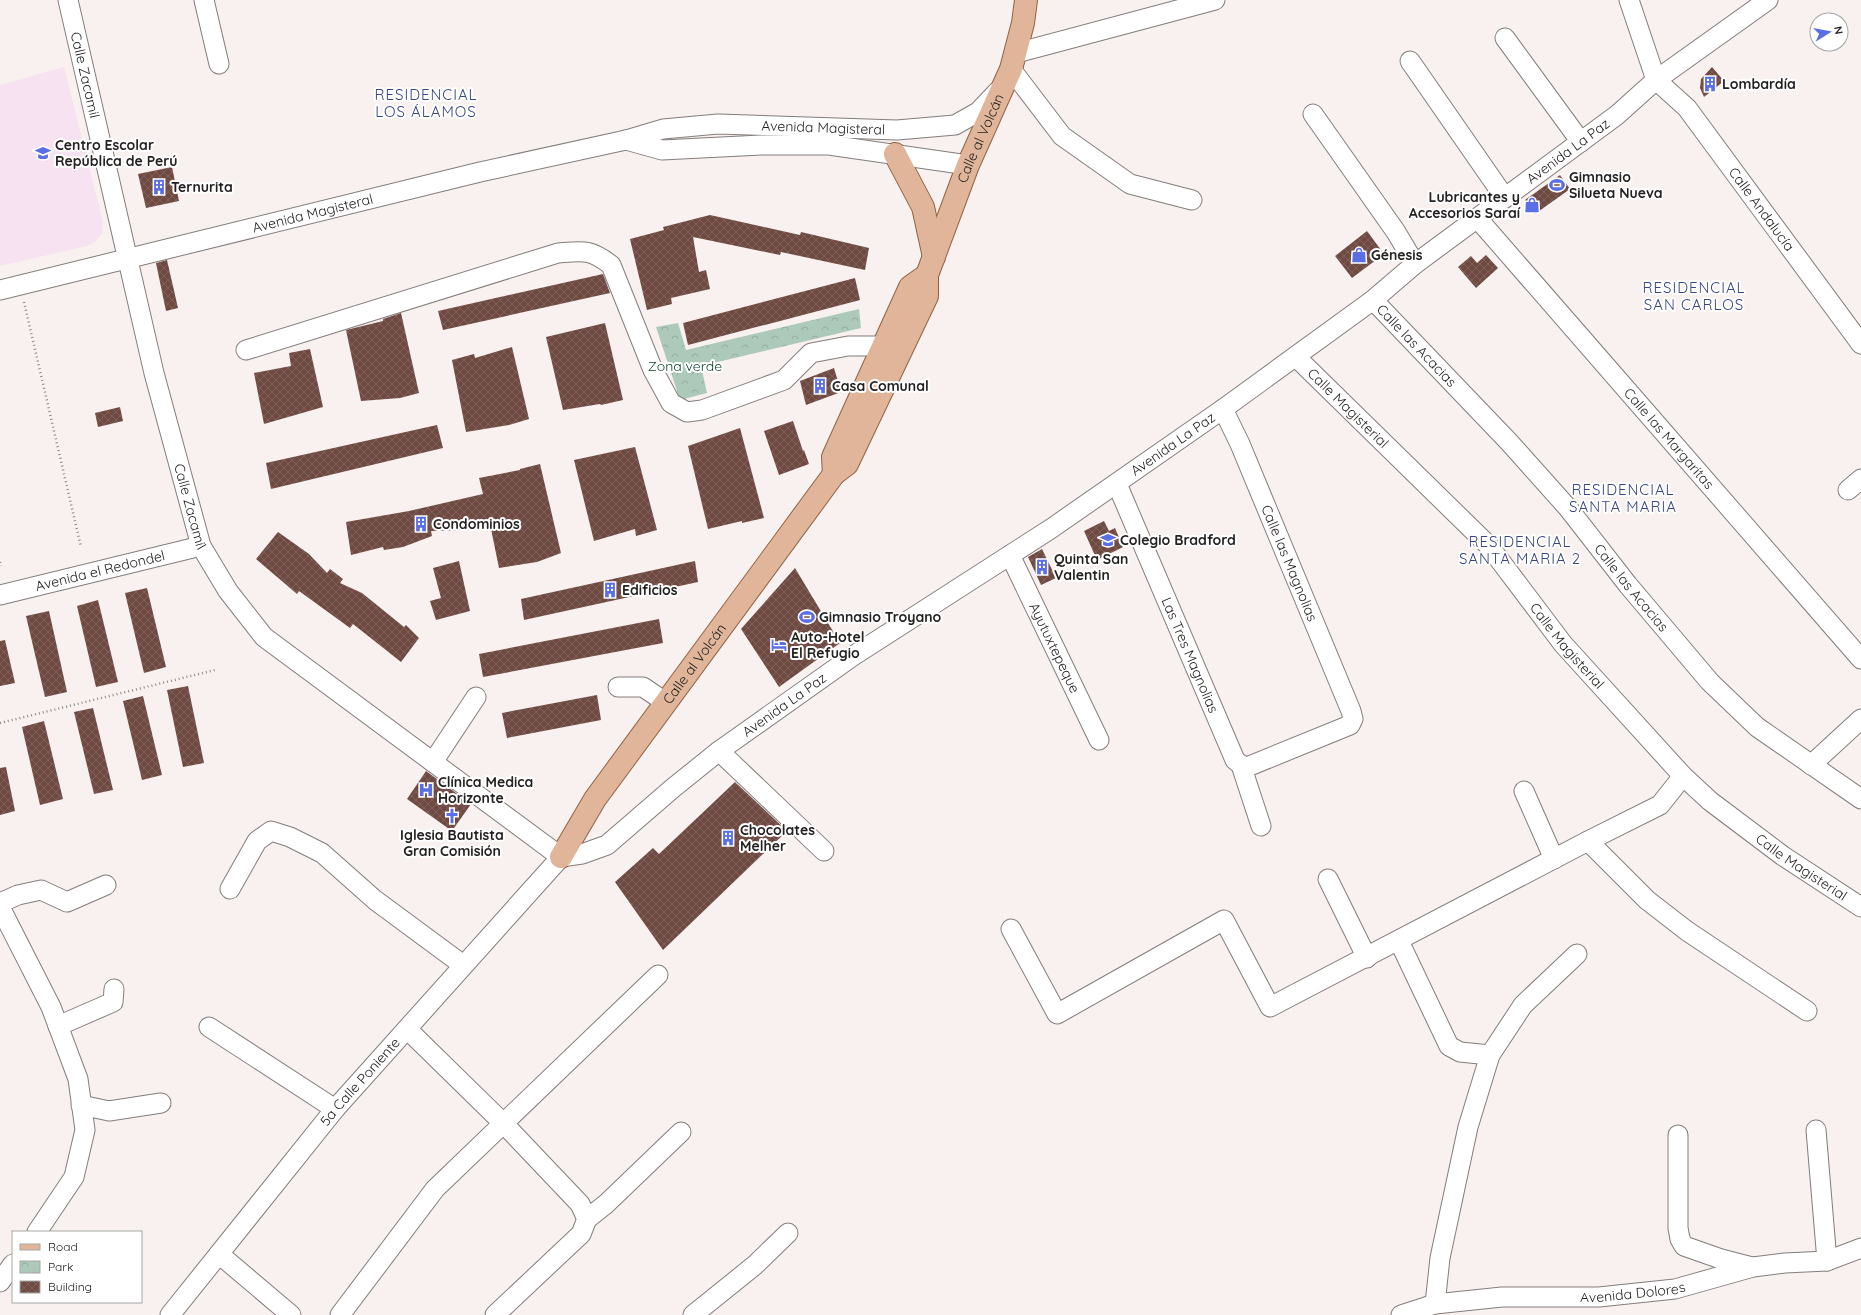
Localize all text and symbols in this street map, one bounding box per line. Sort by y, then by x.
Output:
north arrow [1809,12,1849,52]
text: N [1831,25,1846,35]
street label: Calle Zacamil [67,30,104,120]
building icon: Lombardía [1701,75,1719,93]
place label: Lombardía [1722,75,1796,93]
district label: RESIDENCIAL LOS ÁLAMOS [374,85,478,121]
street label: Calle al Volcán [953,91,1008,185]
street label: Avenida La Paz [1523,114,1613,188]
street label: Avenida Magisteral [761,116,886,139]
place label: Centro Escolar República de Perú [55,136,178,170]
school or university icon: Centro Escolar República de Perú [34,144,52,162]
street label: Calle Andalucía [1725,164,1798,255]
place label: Gimnasio Silueta Nueva [1569,168,1663,202]
sports icon: Gimnasio Silueta Nueva [1548,176,1566,194]
building icon: Ternurita [150,178,168,196]
place label: Ternurita [171,178,233,196]
place label: Lubricantes y Accesorios Saraí [1409,188,1521,222]
street label: Avenida Magisteral [250,190,375,237]
shop icon: Lubricantes y Accesorios Saraí [1523,196,1541,214]
shop icon: Génesis [1350,246,1368,264]
place label: Génesis [1371,246,1423,264]
district label: RESIDENCIAL SAN CARLOS [1642,278,1746,314]
street label: Calle las Acacias [1373,300,1460,391]
park label: Zona verde [648,357,722,375]
street label: Calle Magisterial [1304,364,1393,452]
building icon: Casa Comunal [811,377,829,395]
place label: Casa Comunal [832,377,929,395]
street label: Calle las Margaritas [1620,384,1718,493]
street label: Avenida La Paz [1127,408,1219,480]
street label: Calle Zacamil [170,462,210,553]
district label: RESIDENCIAL SANTA MARIA [1569,480,1677,516]
street label: Calle las Magnolias [1257,502,1322,624]
building icon: Condominios [412,515,430,533]
place label: Condominios [433,515,520,533]
school or university icon: Colegio Bradford [1099,531,1117,549]
place label: Colegio Bradford [1120,531,1236,549]
district label: RESIDENCIAL SANTA MARIA 2 [1459,532,1581,568]
street label: Calle las Acacias [1590,540,1672,635]
street label: Avenida el Redondel [33,546,167,595]
place label: Quinta San Valentin [1054,550,1128,584]
building icon: Quinta San Valentin [1033,558,1051,576]
building icon: Edificios [601,581,619,599]
place label: Edificios [622,581,678,599]
street label: Las Tres Magnolias [1157,594,1223,716]
street label: Calle Magisterial [1526,599,1608,693]
street label: Ayutuxtepeque [1025,600,1084,696]
sports icon: Gimnasio Troyano [798,608,816,626]
place label: Gimnasio Troyano [819,608,942,626]
street label: Calle al Volcán [659,620,730,708]
place label: Auto-Hotel El Refugio [791,628,864,662]
hotel icon: Auto-Hotel El Refugio [770,636,788,654]
street label: Avenida La Paz [739,669,830,741]
place label: Clínica Medica Horizonte [438,773,533,807]
hospital icon: Clínica Medica Horizonte [417,781,435,799]
church icon: Iglesia Bautista Gran Comisión [443,807,461,825]
place label: Chocolates Melher [740,821,815,855]
place label: Iglesia Bautista Gran Comisión [400,826,504,860]
building icon: Chocolates Melher [719,829,737,847]
street label: Calle Magisterial [1752,830,1851,905]
street label: 5a Calle Poniente [316,1034,404,1129]
legend [12,1231,142,1303]
text: Road [48,1239,78,1254]
text: Park [48,1259,73,1274]
street label: Avenida Dolores [1580,1278,1687,1306]
text: Building [48,1279,92,1294]

